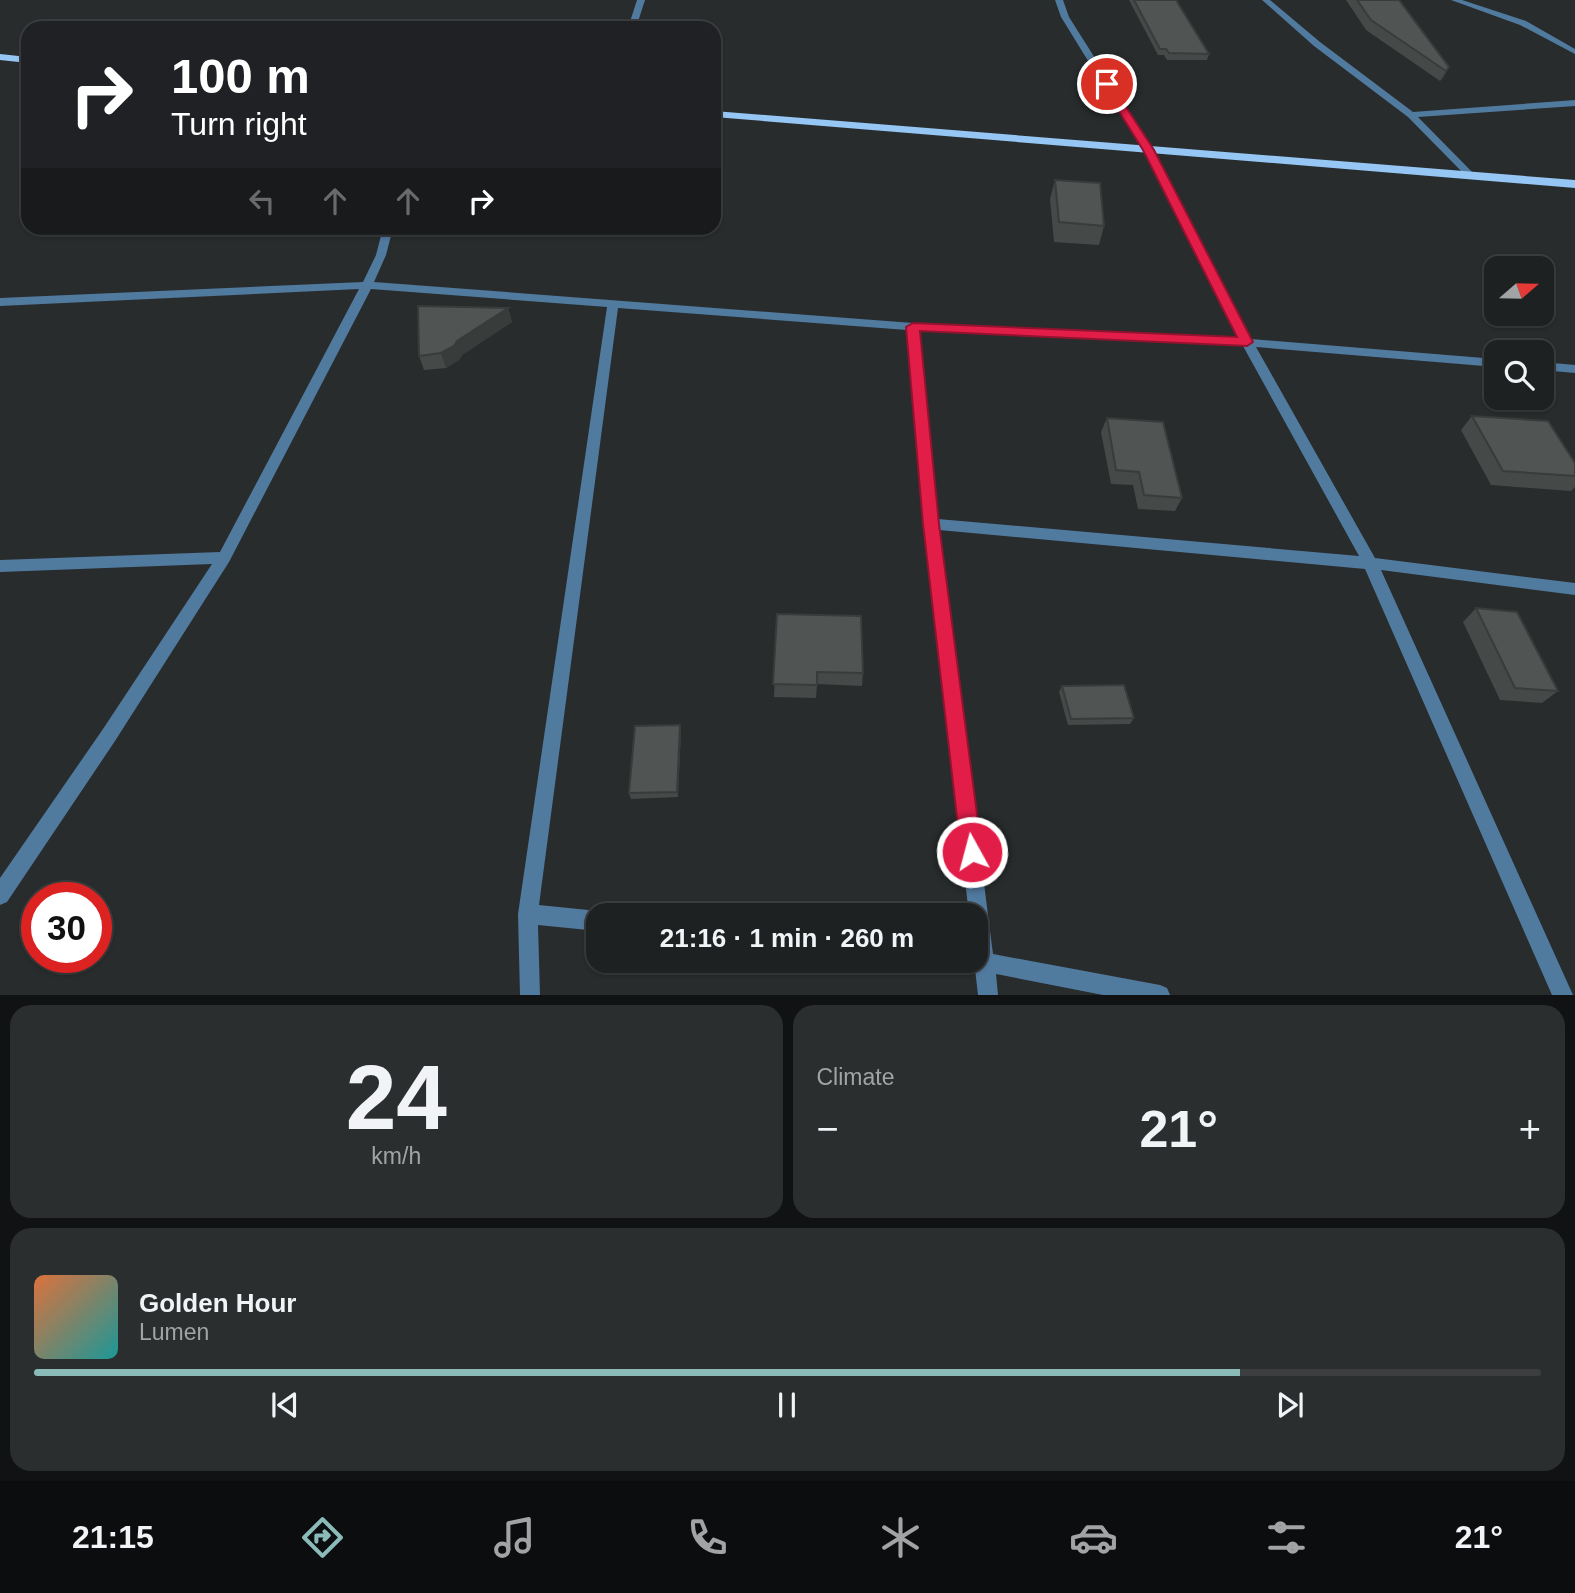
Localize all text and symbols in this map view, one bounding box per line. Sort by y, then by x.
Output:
icon: right [56,49,147,140]
text: 100 m [171,49,310,103]
pin [1077,54,1137,114]
icon: arrive [1088,65,1126,103]
text: Turn right [171,106,307,142]
icon: left [243,182,281,220]
icon: ahead [316,182,354,220]
icon: ahead [389,182,427,220]
icon: right [462,182,500,220]
north arrow [1484,256,1554,326]
map controls [1484,256,1554,410]
button: search [1484,340,1554,410]
position arrow [935,815,1009,889]
speed limit sign: 30 [21,882,112,973]
text: 21:16 · 1 min · 260 m [660,923,914,953]
text: 24 [346,1047,447,1148]
text: Climate [817,1064,894,1090]
text: 21° [1139,1100,1218,1158]
text: − [817,1108,839,1150]
text: + [1519,1108,1541,1150]
text: km/h [371,1143,421,1169]
text: Golden Hour [139,1288,296,1318]
text: Lumen [139,1319,209,1345]
icon: previous [266,1386,304,1424]
icon: pause [768,1386,806,1424]
icon: next [1271,1386,1309,1424]
icon: directions [298,1513,347,1562]
icon: music [490,1513,539,1562]
icon: phone [683,1513,732,1562]
icon: climate [876,1513,925,1562]
icon: car [1069,1513,1118,1562]
icon: filters [1262,1513,1311,1562]
text: 21:15 [72,1519,154,1555]
text: 21° [1455,1519,1503,1555]

